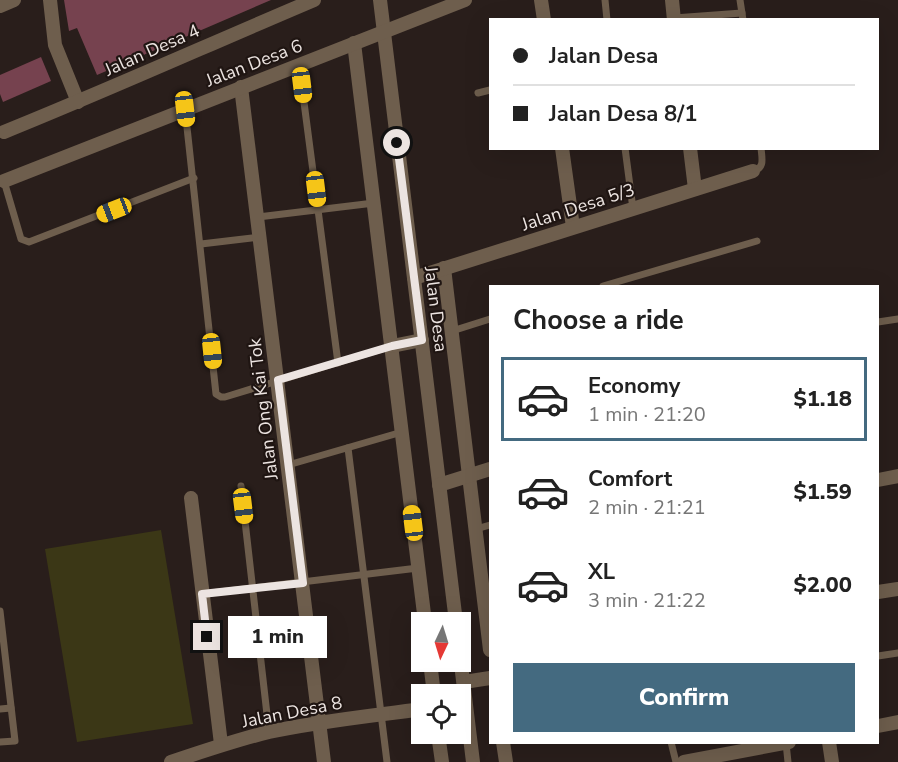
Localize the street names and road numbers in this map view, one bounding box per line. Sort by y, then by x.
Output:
street label: Jalan Desa 4 [100,18,203,82]
street label: Jalan Desa 6 [201,34,306,93]
street label: Jalan Desa 5/3 [517,177,638,237]
street label: Jalan Desa [419,264,453,353]
street label: Jalan Ong Kai Tok [242,336,284,482]
street label: Jalan Desa 8 [239,691,344,734]

